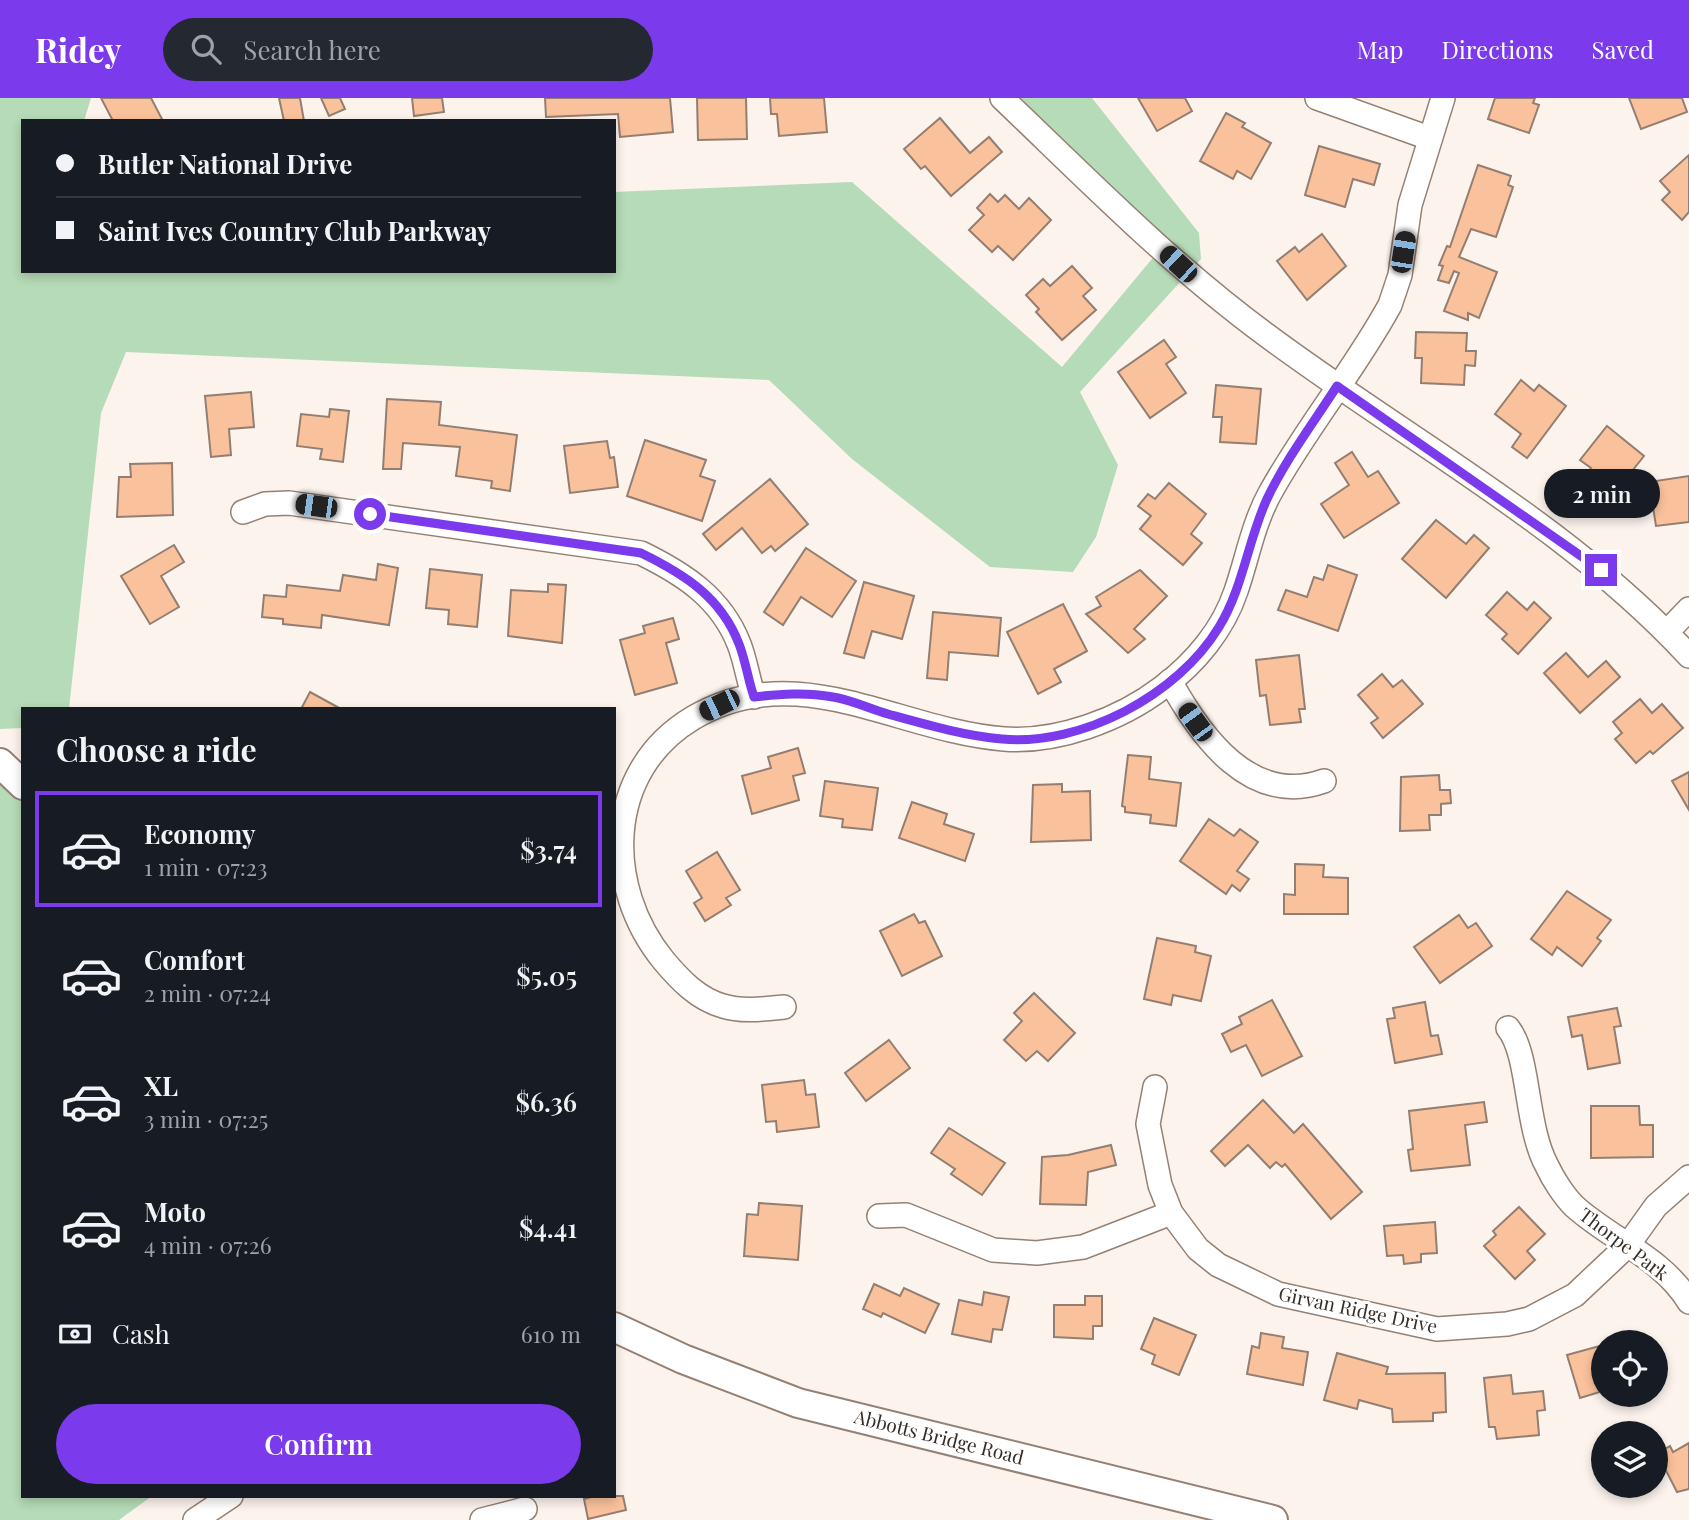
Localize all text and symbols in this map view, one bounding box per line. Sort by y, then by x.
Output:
search box [163,18,653,81]
text: Ridey [35,27,121,71]
icon: search [187,30,225,68]
text: Search here [243,32,381,67]
text: Map [1357,33,1403,65]
text: Directions [1441,33,1554,65]
text: Saved [1592,33,1654,65]
text: Butler National Drive [98,146,352,181]
text: Saint Ives Country Club Parkway [98,213,491,248]
car [1390,230,1417,274]
car [1156,242,1201,286]
callout: 2 min [1543,468,1659,518]
text: 2 min [1573,478,1631,509]
car [294,493,339,519]
route start [354,498,386,530]
route end [1585,554,1617,586]
car [696,686,743,724]
car [1175,699,1216,745]
text: Choose a ride [56,727,257,770]
text: Economy [144,816,255,851]
icon: car [60,818,123,881]
text: $3.74 [520,832,577,867]
text: 1 min · 07:23 [144,851,267,882]
text: Comfort [144,942,245,977]
icon: car [60,944,123,1007]
text: $5.05 [516,958,577,993]
text: 2 min · 07:24 [144,977,271,1008]
text: XL [144,1068,178,1103]
icon: car [60,1070,123,1133]
text: $6.36 [515,1084,577,1119]
text: 3 min · 07:25 [144,1103,268,1134]
text: Moto [144,1194,206,1229]
icon: car [60,1196,123,1259]
street label: Thorpe Park [1574,1201,1675,1286]
text: $4.41 [519,1210,577,1245]
text: 4 min · 07:26 [144,1229,272,1260]
street label: Girvan Ridge Drive [1276,1279,1440,1339]
icon: cash [56,1315,94,1353]
text: Cash [112,1316,170,1351]
text: 610 m [521,1318,581,1349]
map controls [1591,1330,1668,1498]
button: locate [1591,1330,1668,1407]
street label: Abbotts Bridge Road [851,1402,1027,1470]
button: Confirm [56,1404,581,1484]
button: layers [1591,1421,1668,1498]

